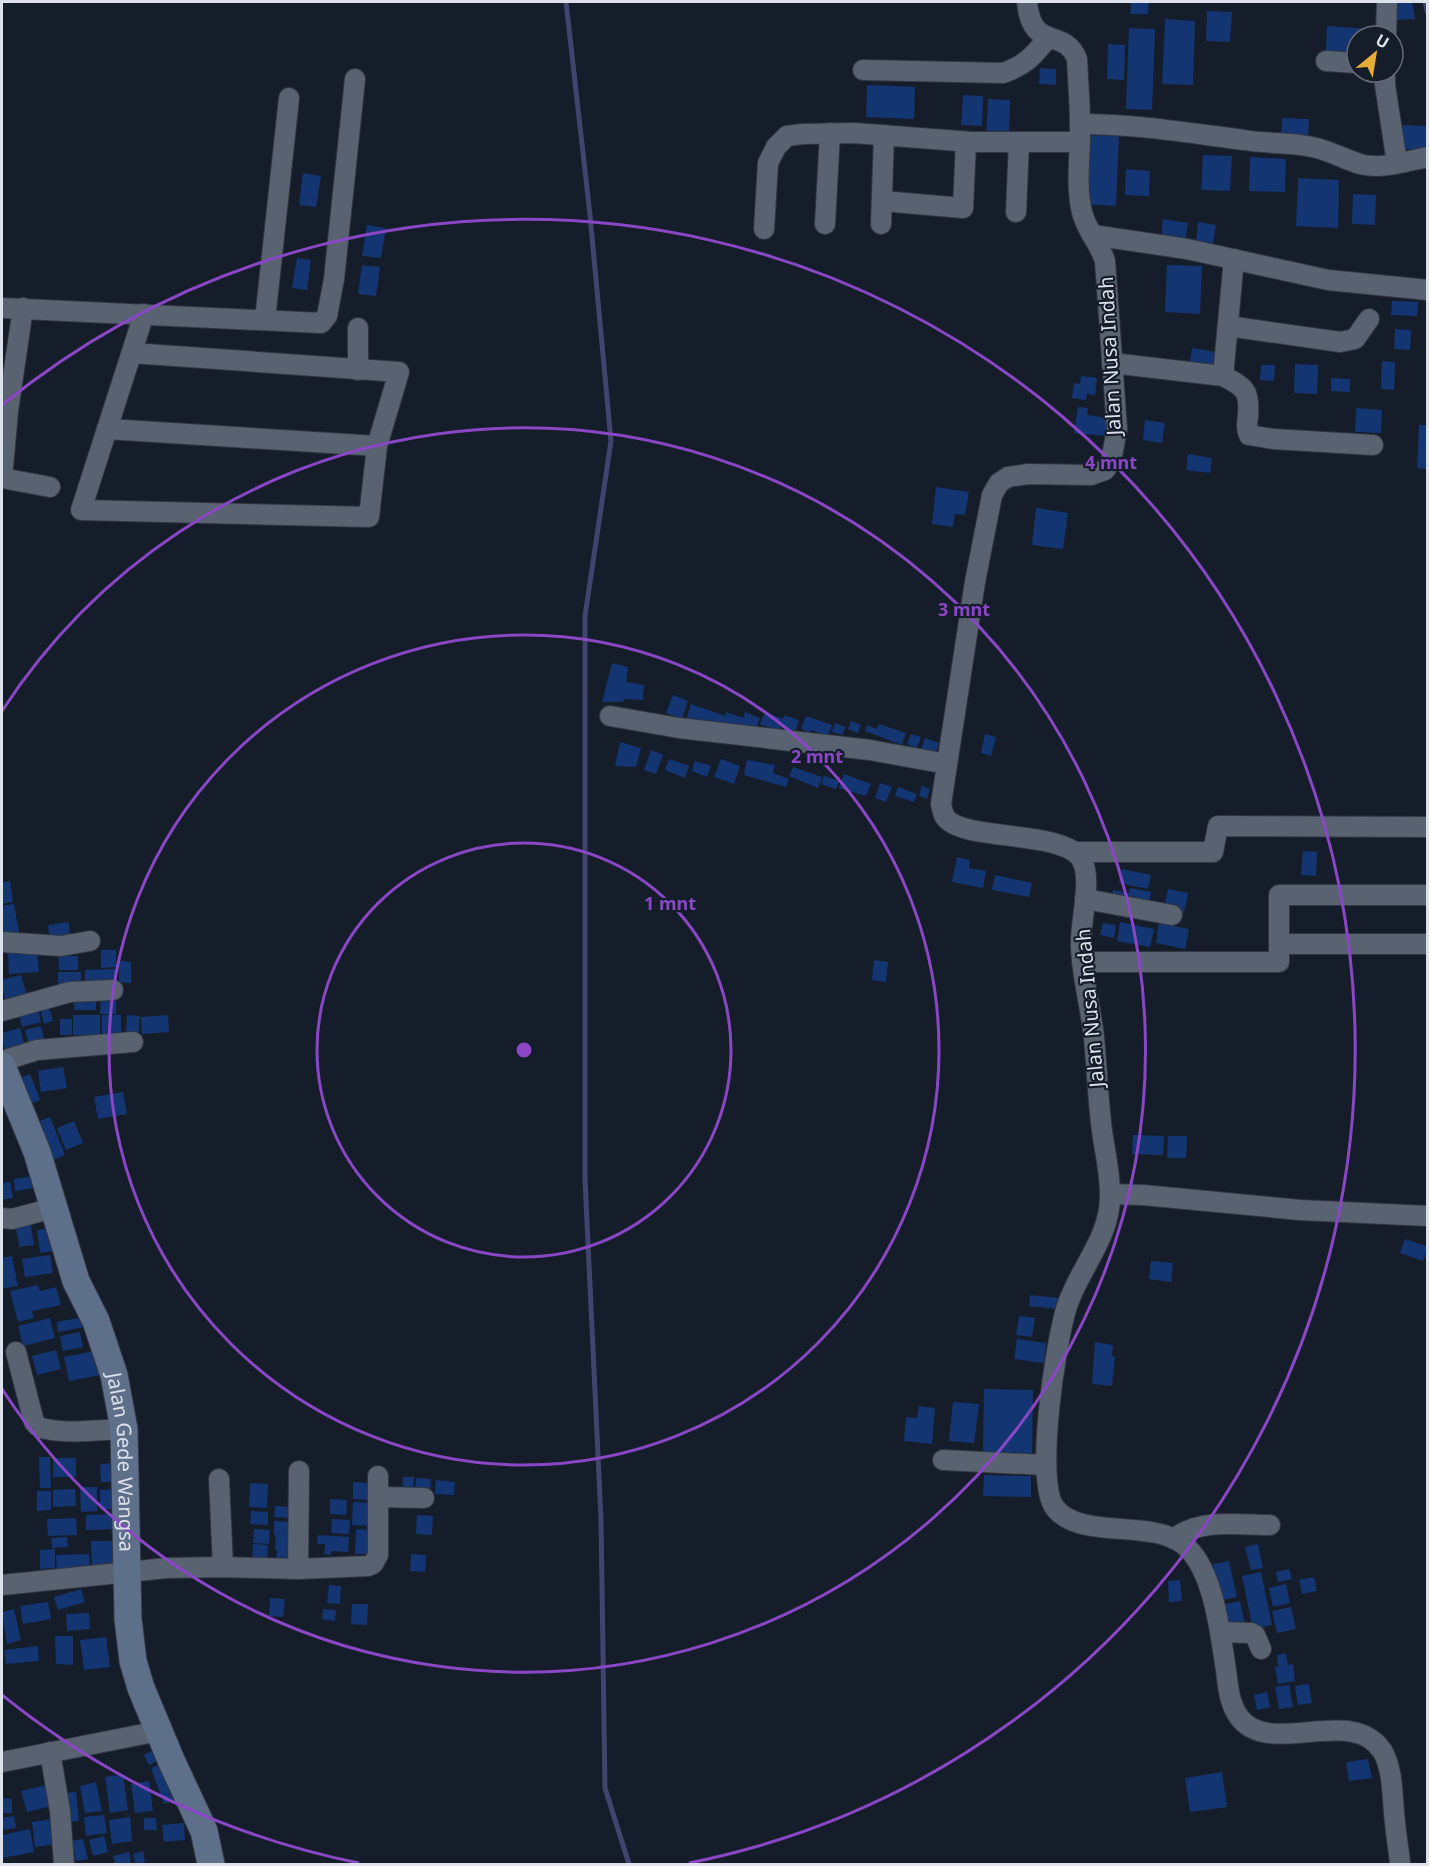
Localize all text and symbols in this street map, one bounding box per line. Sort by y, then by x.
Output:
north arrow [1345,24,1405,84]
text: U [1372,28,1393,54]
street label: Jalan Nusa Indah [1092,276,1127,438]
text: 4 mnt [1085,450,1137,474]
text: 3 mnt [938,597,990,621]
text: 2 mnt [791,744,843,768]
text: 1 mnt [644,891,696,915]
street label: Jalan Nusa Indah [1069,928,1110,1091]
centre of rings [514,1040,534,1060]
street label: Jalan Gede Wangsa [100,1368,141,1552]

